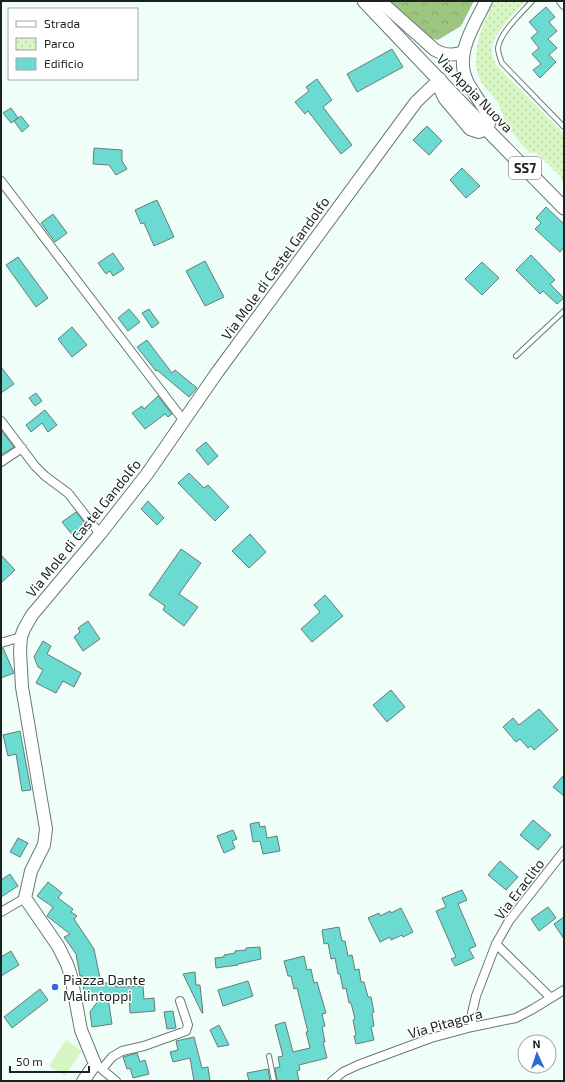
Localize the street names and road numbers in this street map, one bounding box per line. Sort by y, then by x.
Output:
street label: Via Appia Nuova [433,50,517,136]
road number: SS7 [509,157,541,179]
street label: Via Mole di Castel Gandolfo [217,193,333,343]
street label: Via Mole di Castel Gandolfo [22,455,144,601]
street label: Via Eraclito [491,855,547,923]
street label: Via Pitagora [406,1004,484,1042]

